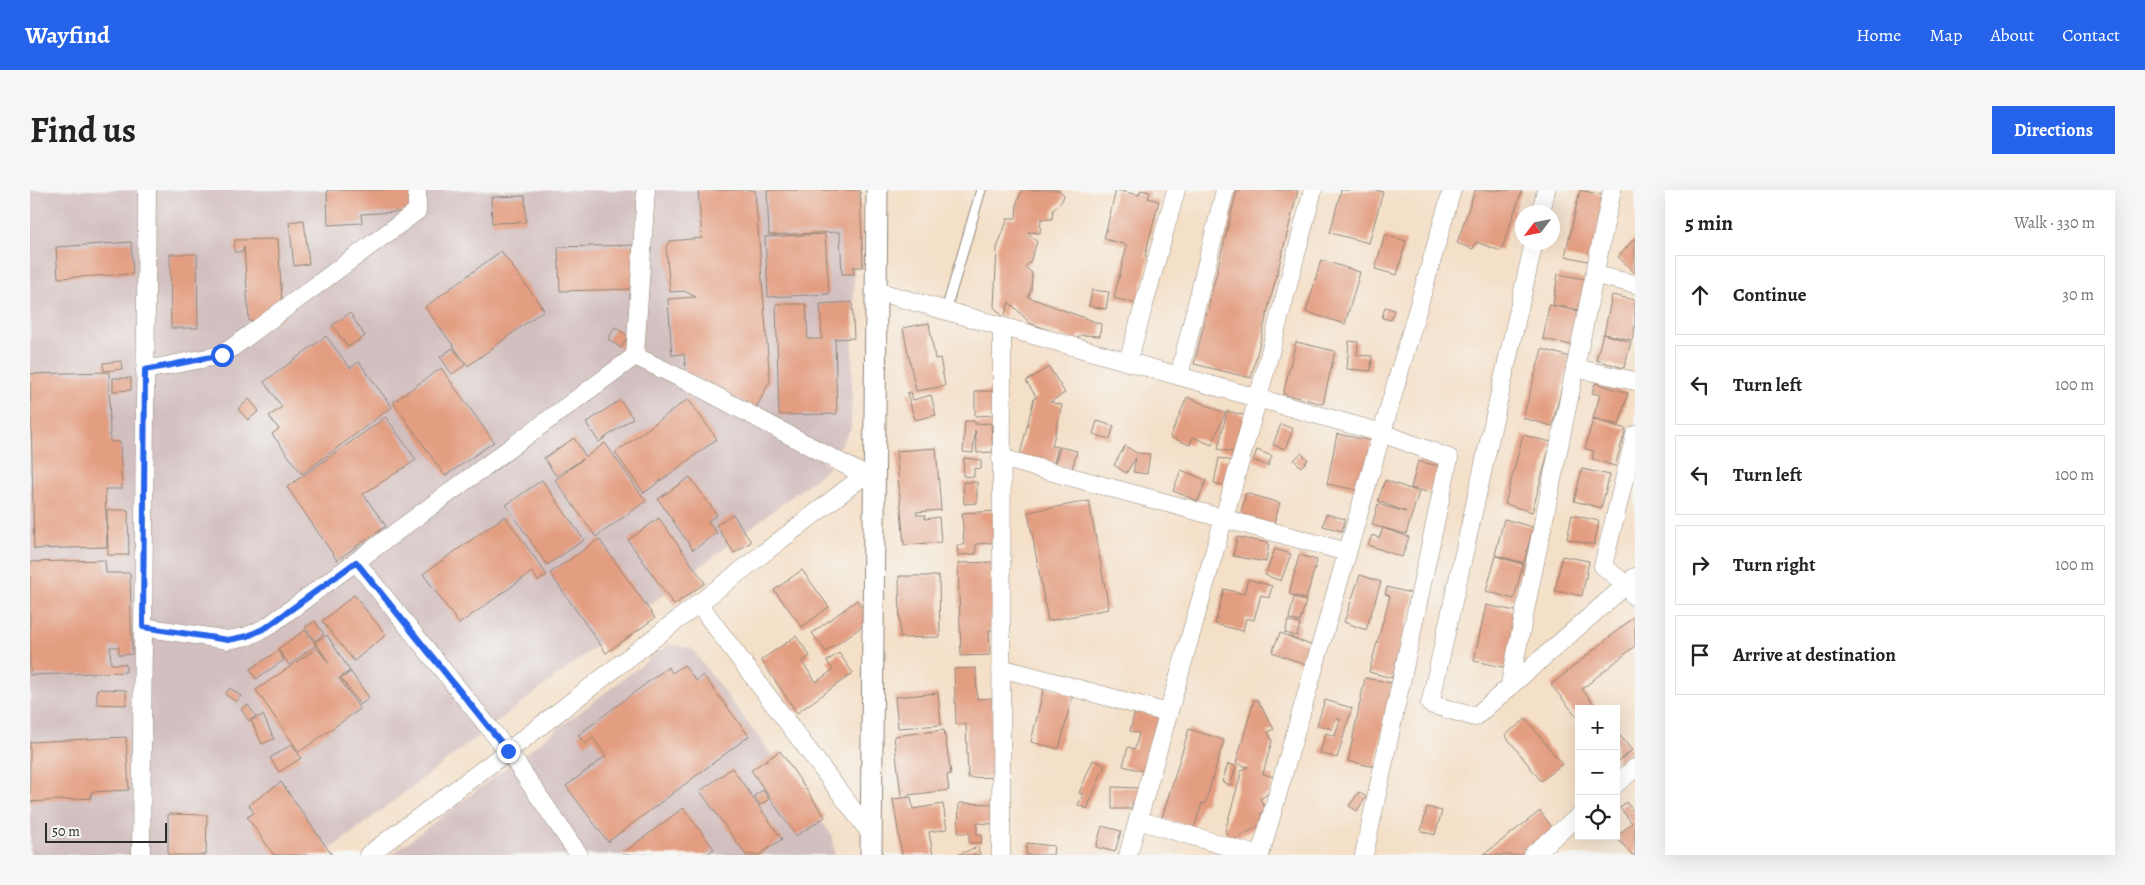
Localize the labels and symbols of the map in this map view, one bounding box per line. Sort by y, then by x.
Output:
north arrow [1515,205,1560,250]
route start [211,344,234,367]
route end [497,740,520,763]
scale bar [45,820,168,843]

